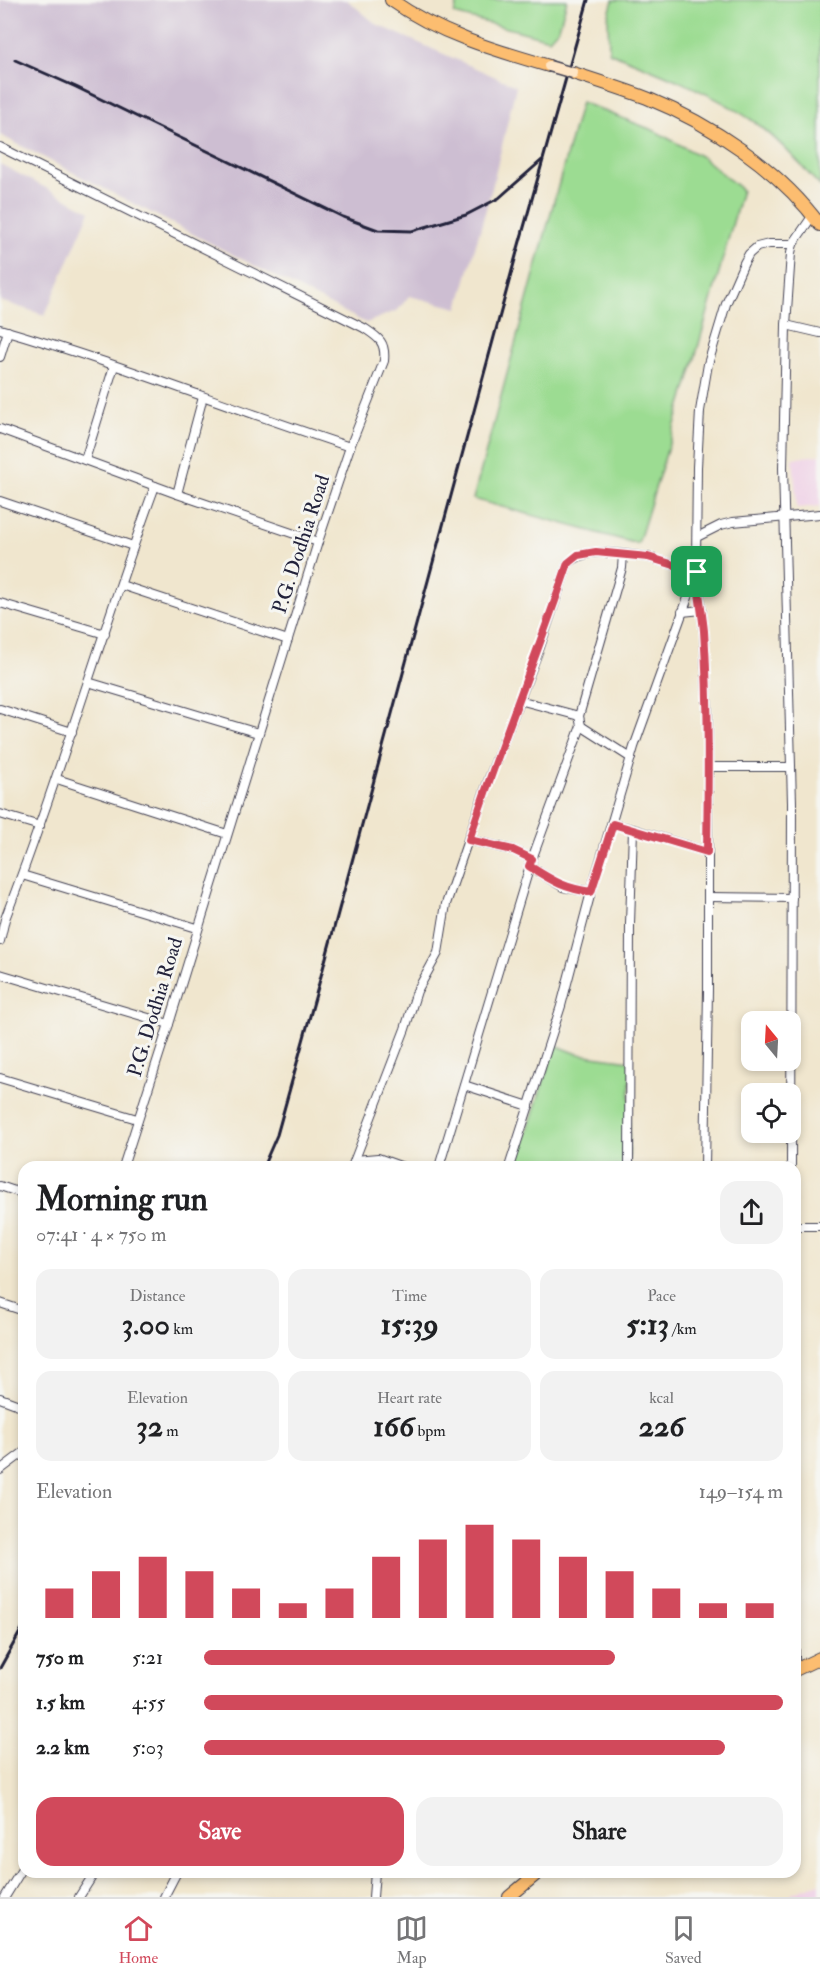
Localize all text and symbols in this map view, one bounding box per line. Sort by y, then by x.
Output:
street label: P.G. Dodhia Road [267,471,335,617]
pin [671,546,722,597]
icon: arrive [680,555,713,588]
street label: P.G. Dodhia Road [122,934,188,1080]
north arrow [741,1011,801,1071]
map controls [741,1011,801,1143]
button: locate [741,1083,801,1143]
text: Morning run [36,1179,208,1220]
button: share [720,1181,783,1244]
text: 07:41 · 4 × 750 m [36,1222,166,1247]
text: Distance [130,1286,185,1306]
text: Time [392,1286,427,1306]
text: Pace [647,1286,676,1306]
text: 3.00 [122,1306,170,1343]
text: 15:39 [380,1306,439,1343]
text: 5:13 [626,1306,669,1343]
text: km [170,1319,193,1339]
text: /km [669,1319,697,1339]
text: Elevation [127,1388,188,1408]
text: Heart rate [377,1388,442,1408]
text: kcal [649,1388,674,1408]
text: 32 [136,1408,163,1445]
text: 166 [373,1408,414,1445]
text: 226 [639,1408,684,1445]
text: m [163,1421,179,1441]
text: bpm [414,1421,446,1441]
text: Elevation [36,1479,112,1504]
text: 149–154 m [699,1479,783,1504]
text: 750 m [36,1645,84,1670]
text: 5:21 [132,1645,163,1670]
text: 1.5 km [36,1690,85,1715]
text: 4:55 [132,1690,165,1715]
text: 2.2 km [36,1735,89,1760]
text: 5:03 [132,1735,164,1760]
button: Save [36,1797,404,1866]
button: Share [416,1797,783,1866]
tab: Home [118,1912,158,1968]
tab: Map [395,1912,428,1968]
tab: Saved [665,1912,702,1968]

